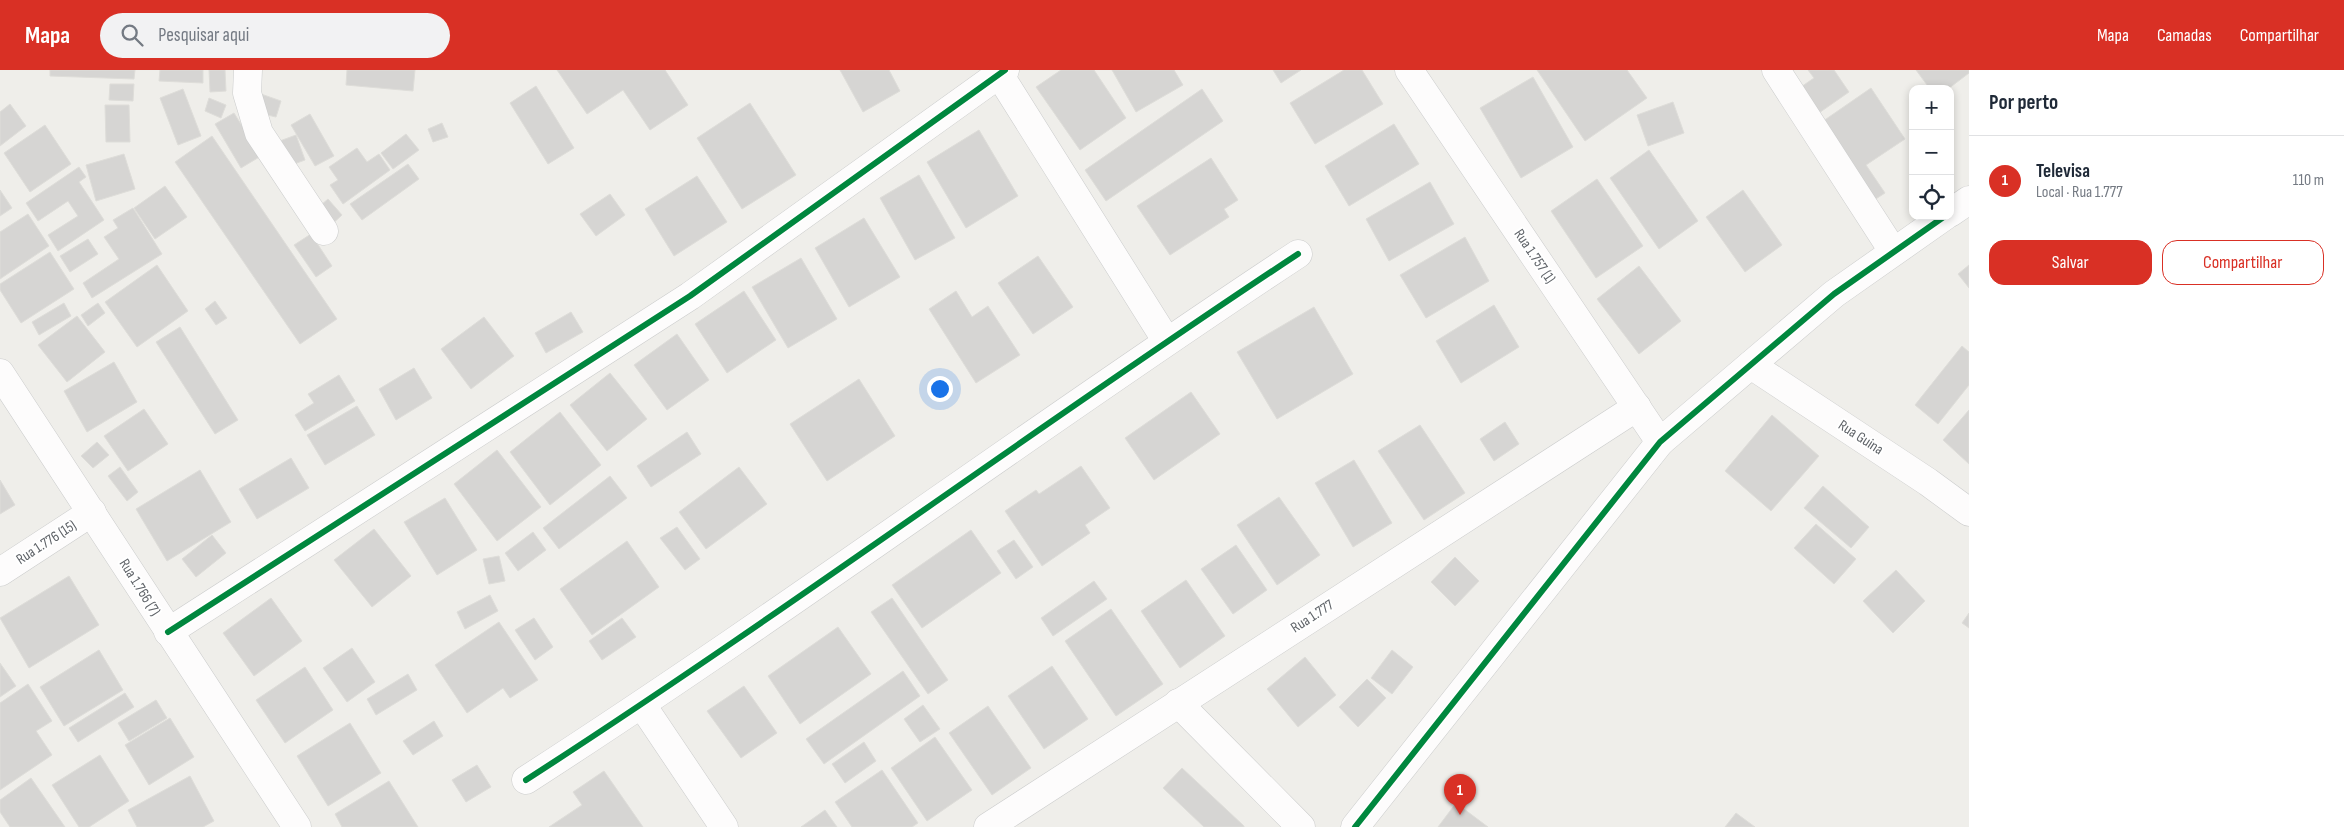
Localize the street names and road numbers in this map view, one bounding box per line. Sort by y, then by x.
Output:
street label: Rua 1.757 (1) [1510,225,1560,287]
street label: Rua Guina [1835,416,1887,459]
street label: Rua 1.776 (15) [13,516,80,569]
street label: Rua 1.766 (7) [115,555,165,619]
street label: Rua 1.777 [1287,596,1337,637]

